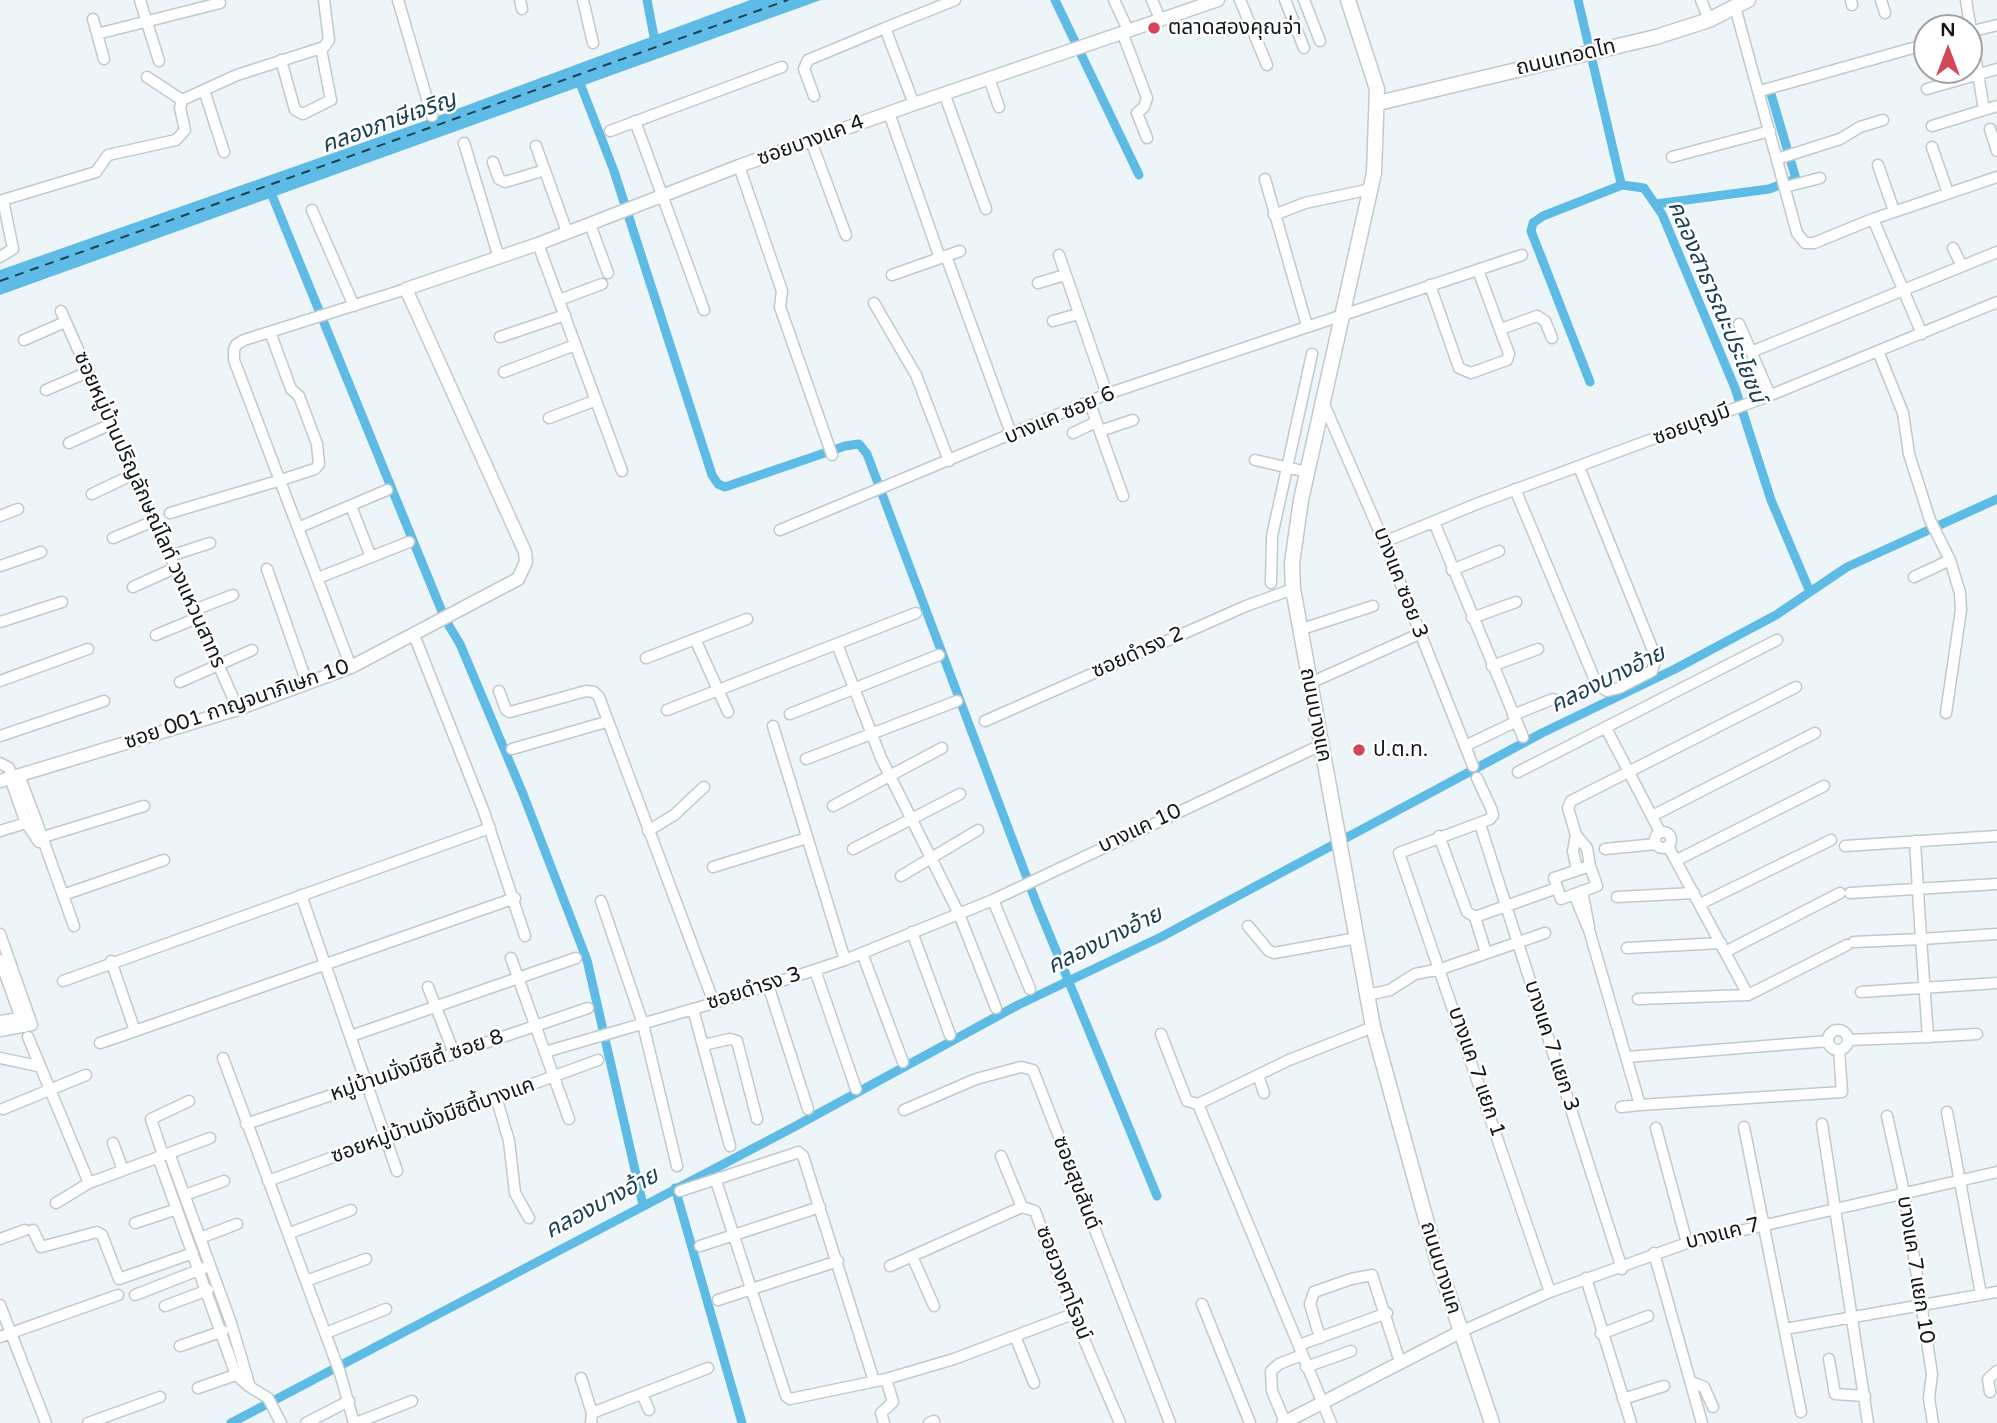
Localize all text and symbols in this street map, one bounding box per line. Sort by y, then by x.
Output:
north arrow [1913,14,1983,84]
place label: ตลาดสองคุณจ่า [1168,15,1302,41]
text: N [1940,19,1956,41]
marker: ตลาดสองคุณจ่า [1146,20,1162,36]
street label: ถนนเทอดไท [1514,34,1618,82]
water label: คลองภาษีเจริญ [318,86,460,160]
street label: ซอยบางแค 4 [754,110,868,172]
water label: คลองสาธารณะประโยชน์ [1661,197,1771,407]
street label: ซอยหมู่บ้านปริญลักษณ์ไลท์ วงแหวนสาทร [68,348,230,672]
street label: บางแค ซอย 6 [1001,381,1119,451]
street label: ซอยบุญมี [1650,399,1734,451]
street label: บางแค ซอย 3 [1367,524,1433,642]
street label: ซอยดำรง 2 [1088,622,1188,684]
water label: คลองบางอ้าย [1546,640,1670,720]
street label: ซอย 001 กาญจนาภิเษก 10 [121,655,353,755]
street label: ถนนบางแค [1294,666,1336,764]
place label: ป.ต.ท. [1373,737,1428,763]
marker: ป.ต.ท. [1351,742,1367,758]
street label: บางแค 10 [1094,799,1186,859]
water label: คลองบางอ้าย [1043,901,1167,981]
street label: ซอยดำรง 3 [704,962,804,1016]
street label: บางแค 7 แยก 3 [1518,977,1584,1115]
street label: บางแค 7 แยก 1 [1442,1003,1510,1141]
street label: หมู่บ้านมั่งมีซิตี้ ซอย 8 [327,1025,507,1107]
street label: ซอยหมู่บ้านมั่งมีซิตี้บางแค [328,1072,538,1170]
street label: ซอยสุขสันต์ [1047,1133,1105,1233]
water label: คลองบางอ้าย [541,1163,663,1245]
street label: บางแค 7 แยก 10 [1891,1194,1939,1346]
street label: บางแค 7 [1683,1213,1763,1255]
street label: ถนนบางแค [1414,1219,1466,1317]
street label: ซอยวงศาโรจน์ [1030,1222,1096,1344]

